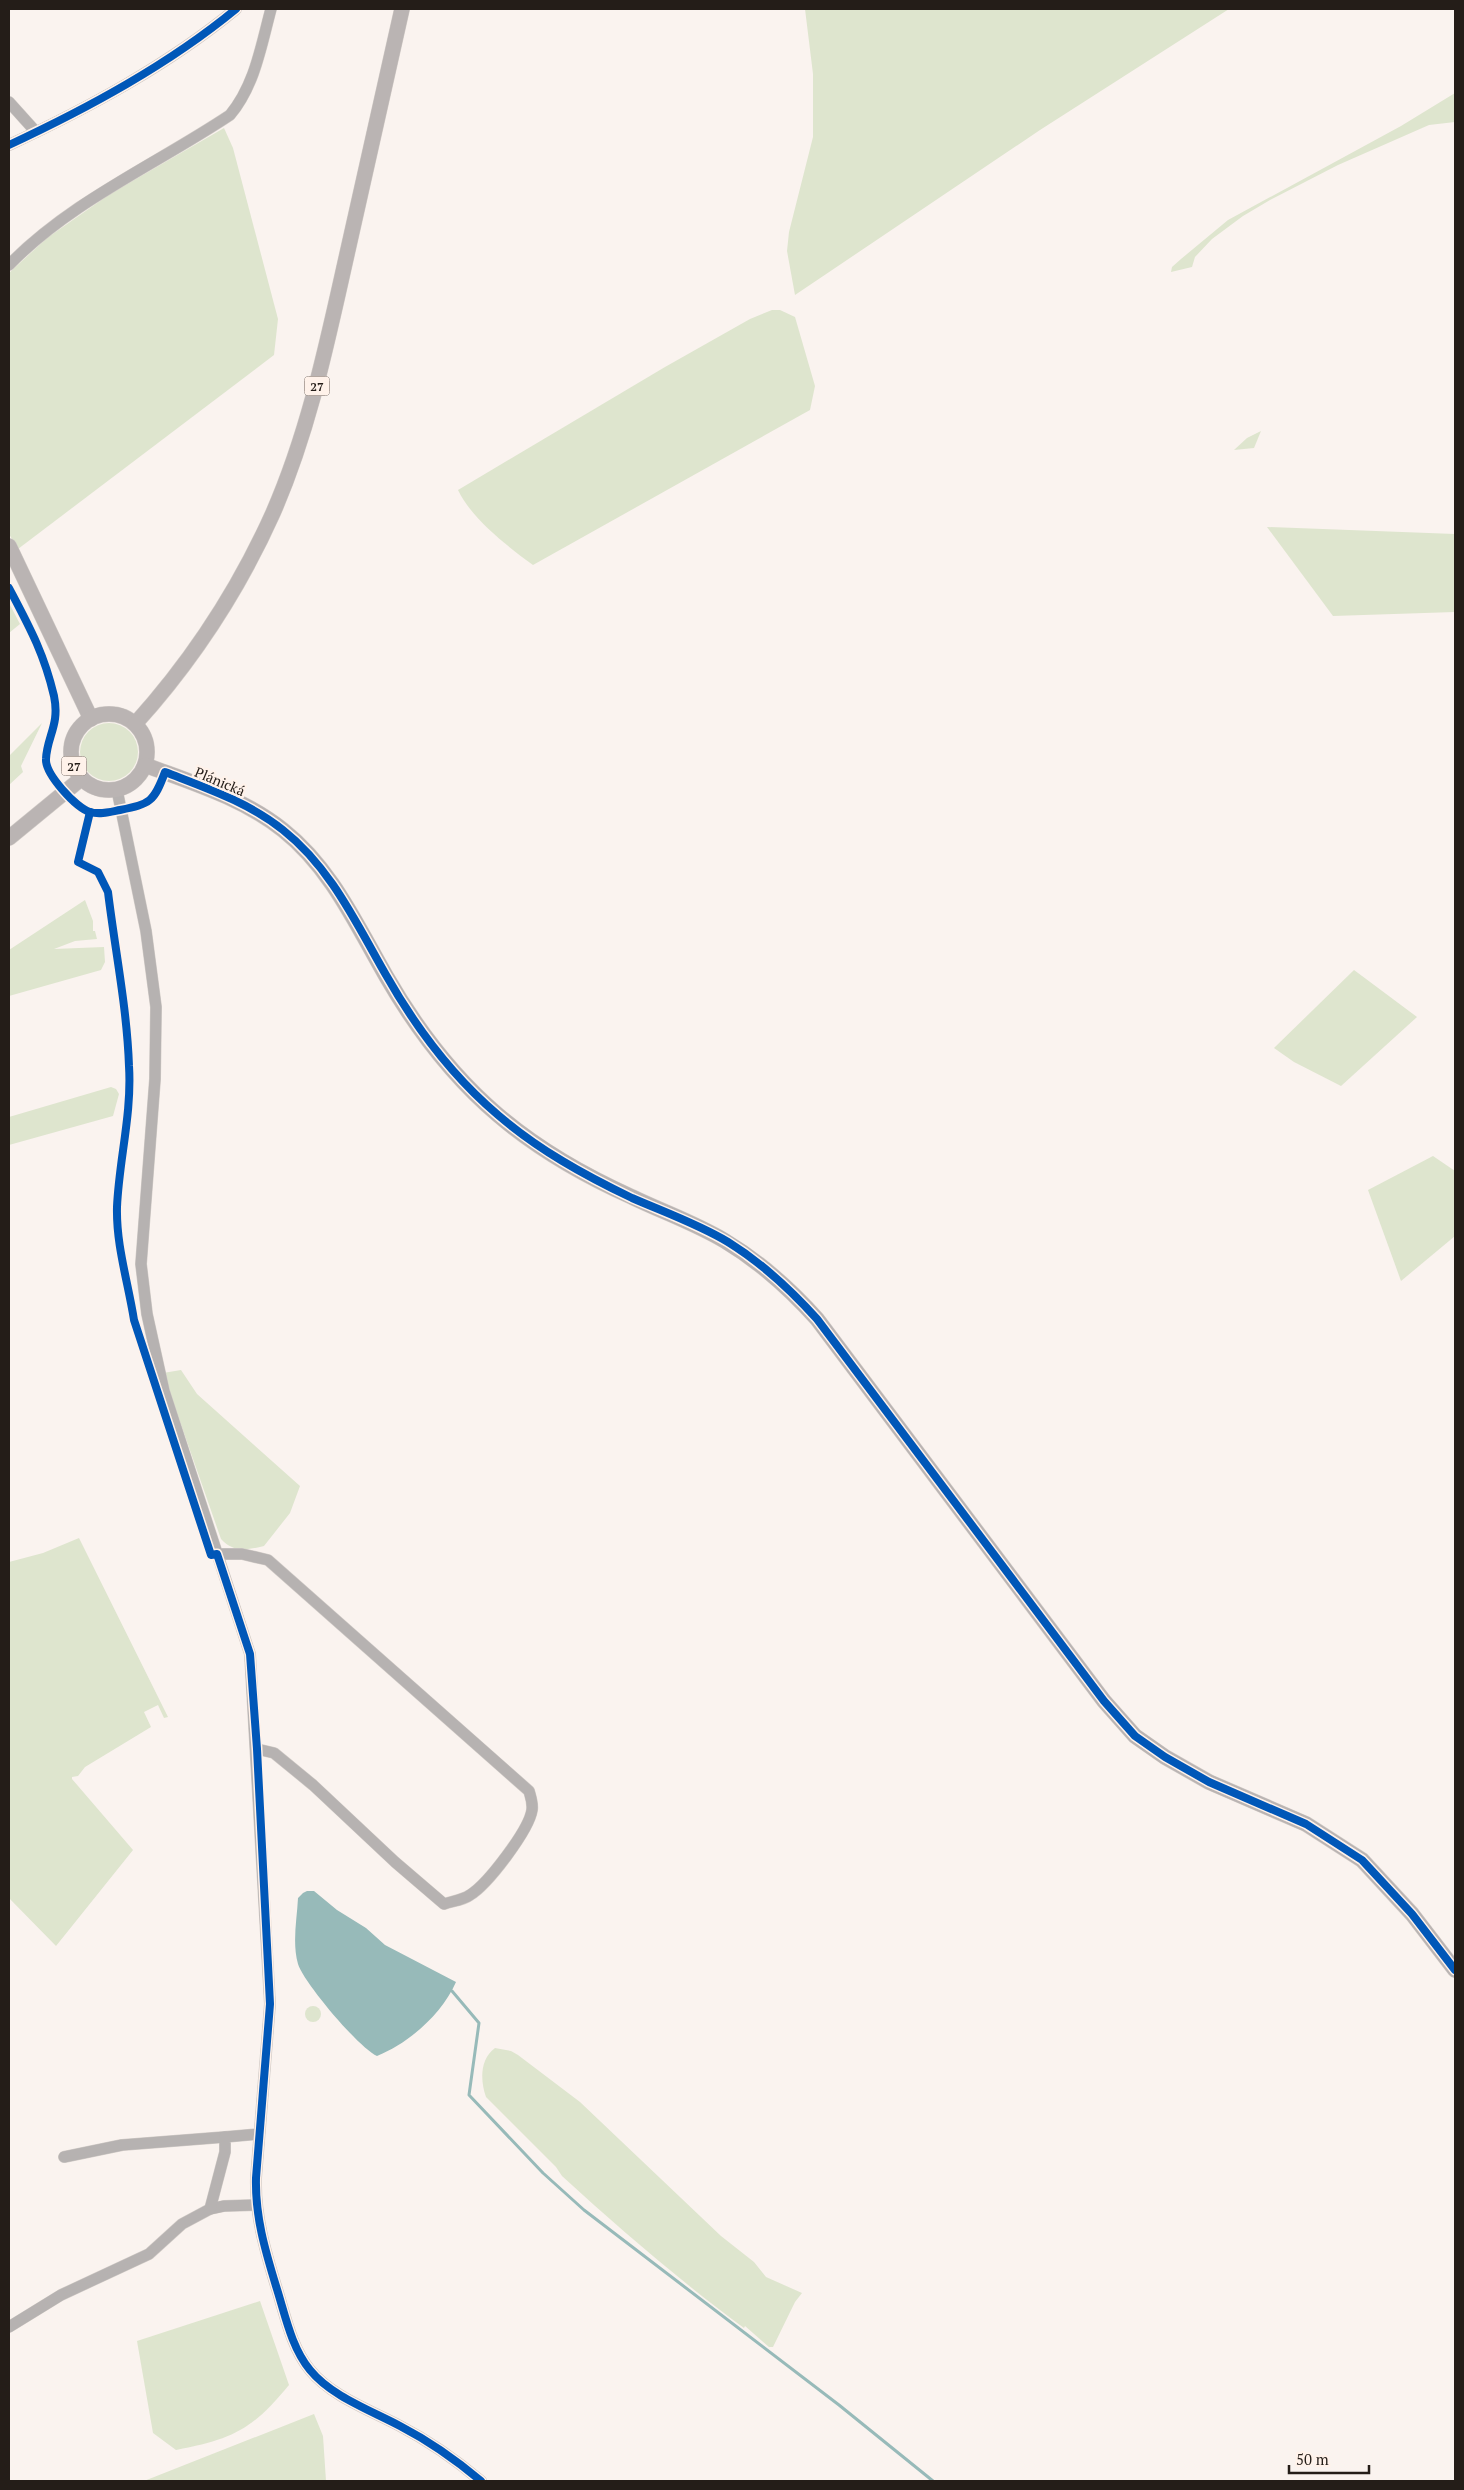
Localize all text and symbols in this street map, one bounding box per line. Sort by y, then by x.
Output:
road number: 27 [304,376,330,396]
road number: 27 [62,756,86,776]
street label: Plánická [192,762,248,800]
scale bar [1289,2442,1369,2474]
text: 50 m [1296,2449,1329,2469]

